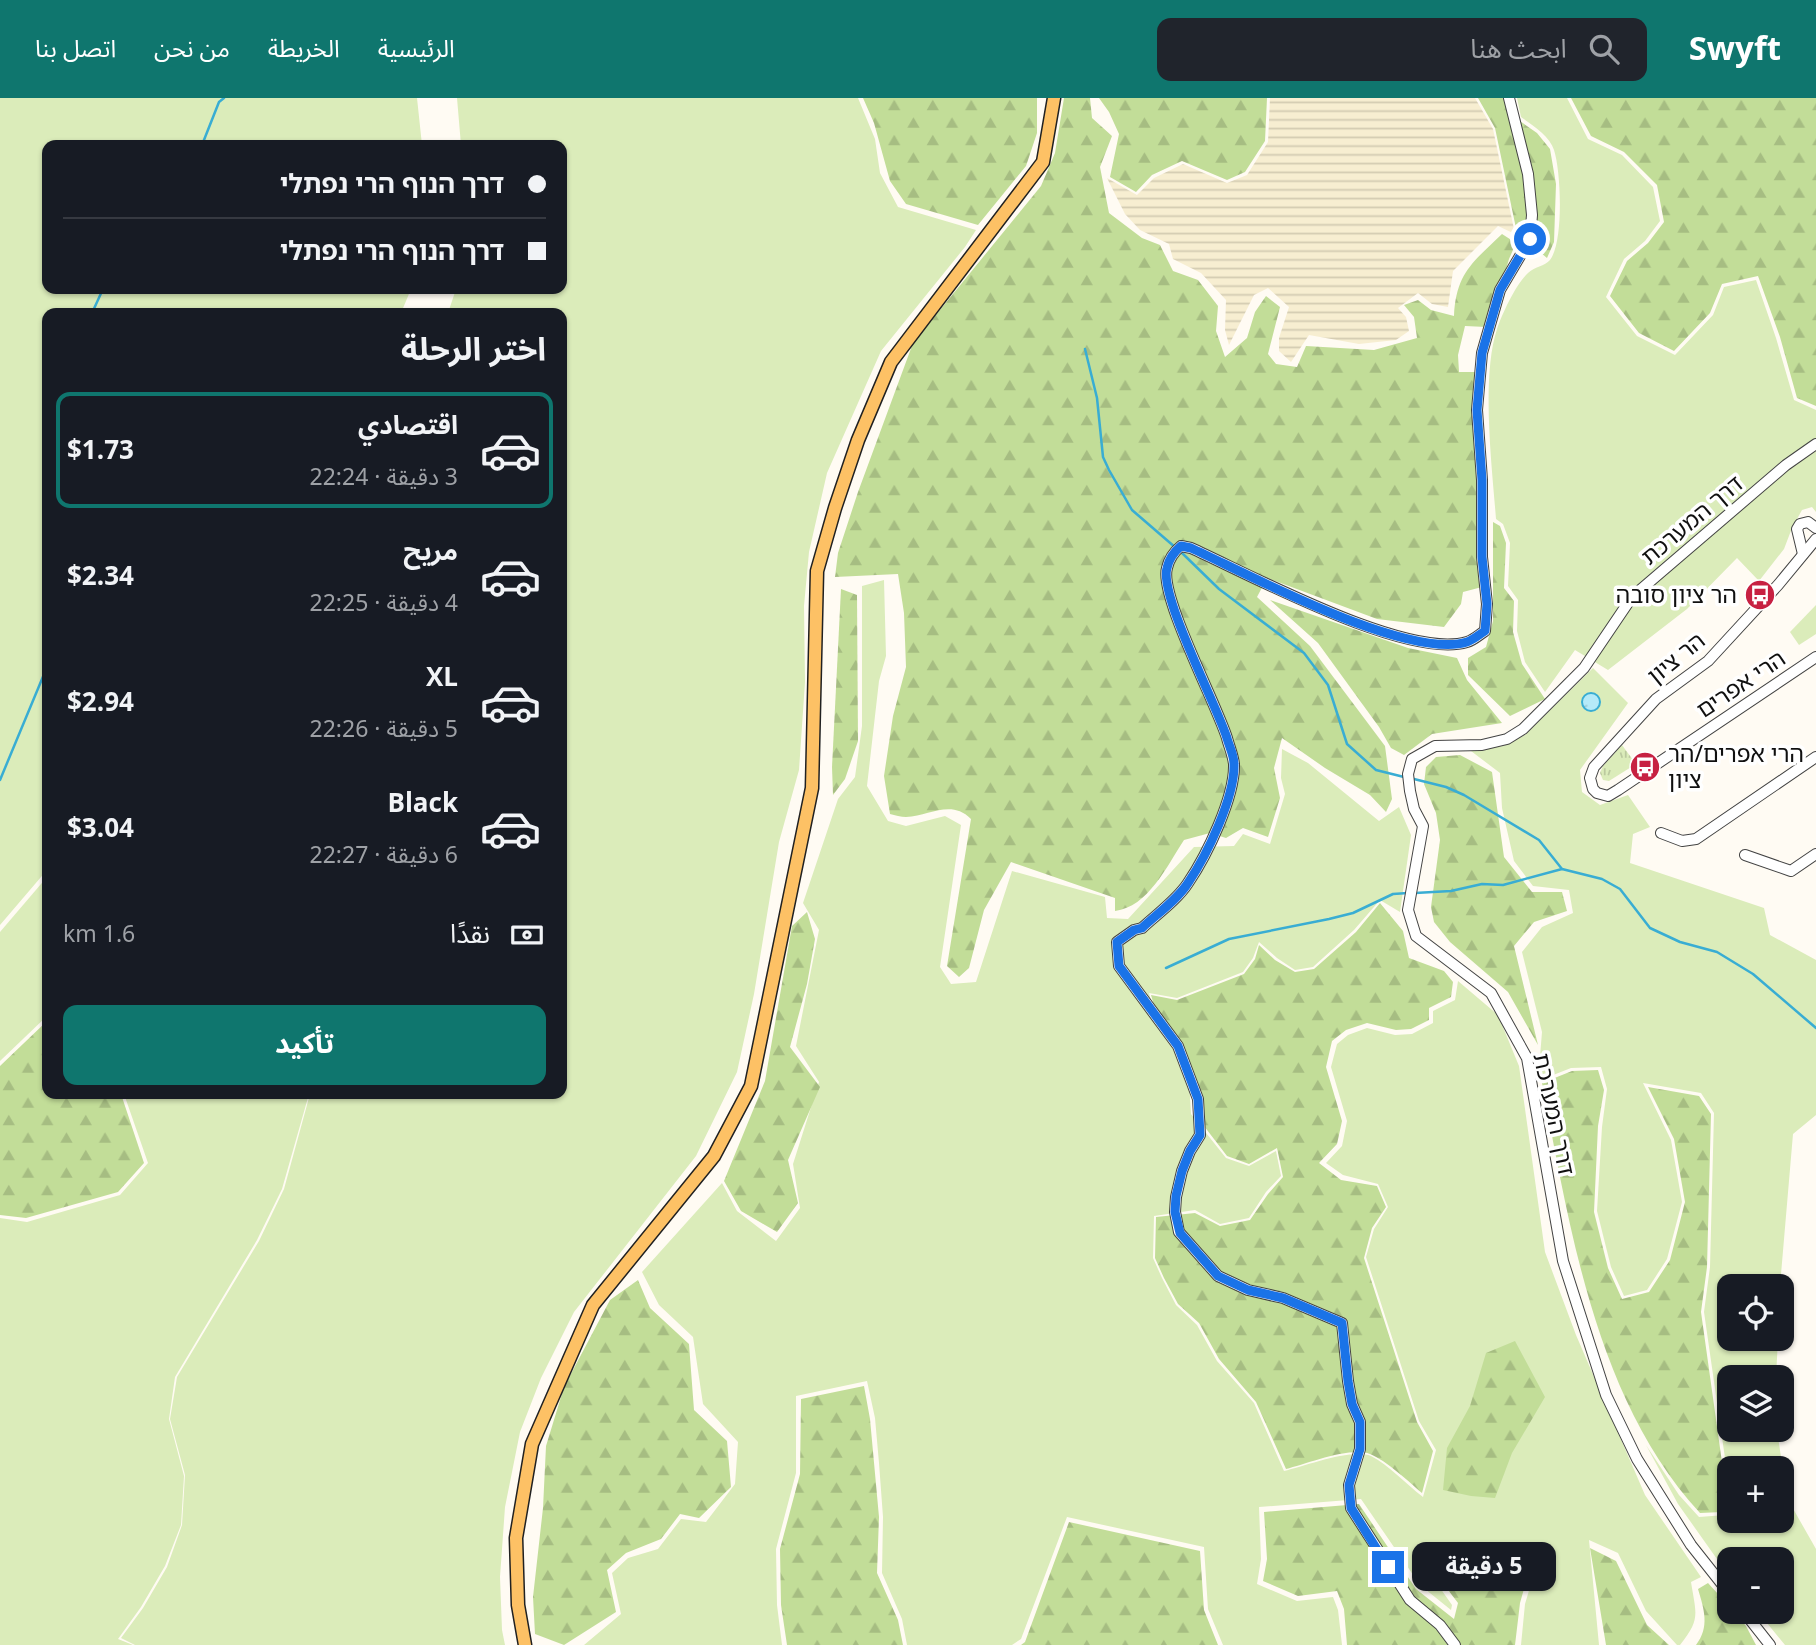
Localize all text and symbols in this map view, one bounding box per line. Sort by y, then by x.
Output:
text: Swyft [1689,15,1781,84]
search box [1157,18,1647,81]
text: ابحث هنا [1470,22,1567,77]
text: اتصل بنا [35,24,116,75]
text: من نحن [154,24,230,75]
text: الخريطة [268,24,340,75]
text: الرئيسية [378,24,455,75]
icon: search [1585,30,1623,68]
text: דרך הנוף הרי נפתלי [280,157,504,212]
route start [1514,223,1546,255]
text: דרך הנוף הרי נפתלי [280,224,504,279]
text: اختر الرحلة [401,316,546,384]
text: اقتصادي [358,398,458,453]
icon: car [479,419,542,482]
text: $1.73 [67,423,134,478]
text: 3 دقيقة · 22:24 [310,453,458,502]
street label: דרך המערכת [1629,462,1756,579]
text: مريح [403,524,458,579]
icon: car [479,545,542,608]
text: $2.34 [67,549,134,604]
place label: הר ציון סובה [1616,571,1737,620]
bus stop icon: הר ציון סובה [1743,578,1777,612]
text: 4 دقيقة · 22:25 [310,579,458,628]
street label: הר ציון [1635,619,1717,698]
street label: הרי אפרים [1686,636,1797,733]
text: XL [426,650,458,705]
icon: car [479,671,542,734]
text: $2.94 [67,675,134,730]
text: 5 دقيقة · 22:26 [310,705,458,754]
place label: הרי אפרים/הר ציון [1668,730,1804,805]
bus stop icon: הרי אפרים/הר ציון [1628,750,1662,784]
text: Black [387,776,458,831]
icon: car [479,797,542,860]
text: $3.04 [67,801,134,856]
text: 6 دقيقة · 22:27 [310,831,458,880]
text: نقدًا [450,907,490,962]
text: 1.6 km [63,910,135,959]
icon: cash [508,916,546,954]
button: تأكيد [63,1005,546,1085]
street label: דרך המערכת [1517,1048,1590,1180]
map controls [1717,1274,1794,1624]
button: locate [1717,1274,1794,1351]
button: layers [1717,1365,1794,1442]
button: + [1717,1456,1794,1533]
callout: 5 دقيقة [1412,1542,1556,1592]
text: 5 دقيقة [1445,1542,1523,1591]
button: − [1717,1547,1794,1624]
route end [1372,1551,1404,1583]

